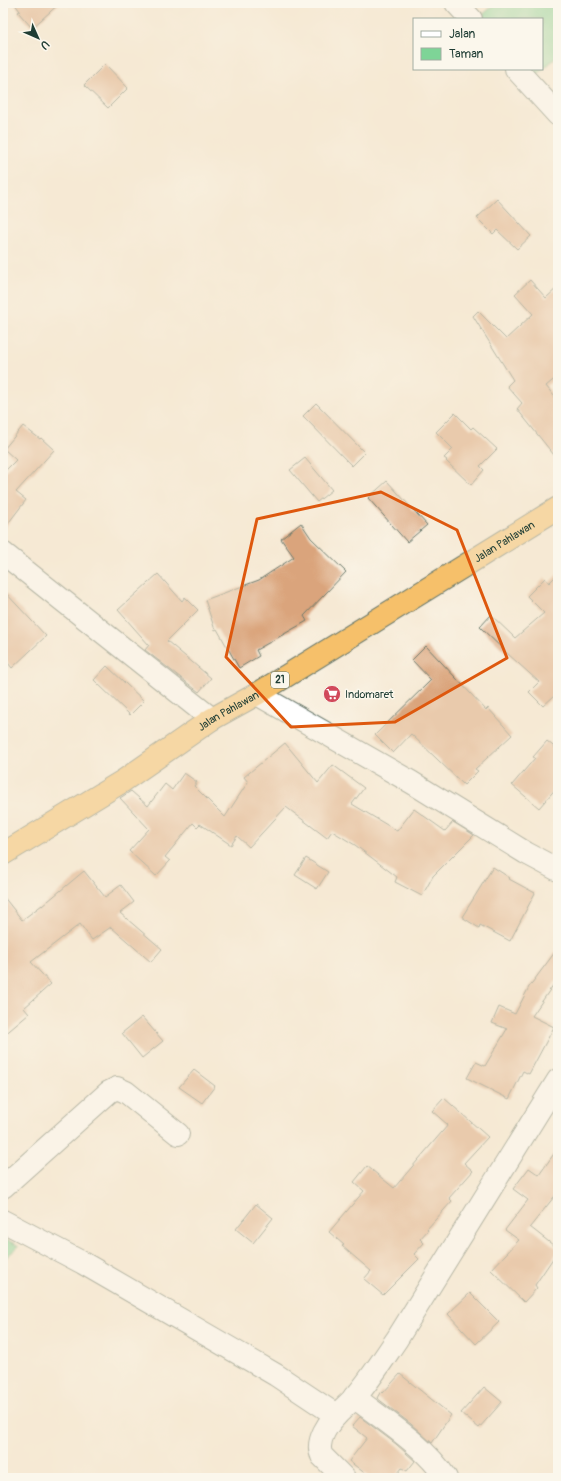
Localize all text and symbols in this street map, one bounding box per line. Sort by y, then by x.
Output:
north arrow [18,18,58,58]
legend [413,18,543,70]
text: Jalan [449,27,475,42]
text: U [38,38,52,52]
text: Taman [449,47,483,62]
street label: Jalan Pahlawan [472,518,537,565]
road number: 21 [271,672,289,688]
supermarket icon: Indomaret [322,684,342,704]
street label: Jalan Pahlawan [195,688,261,734]
place label: Indomaret [345,688,394,701]

